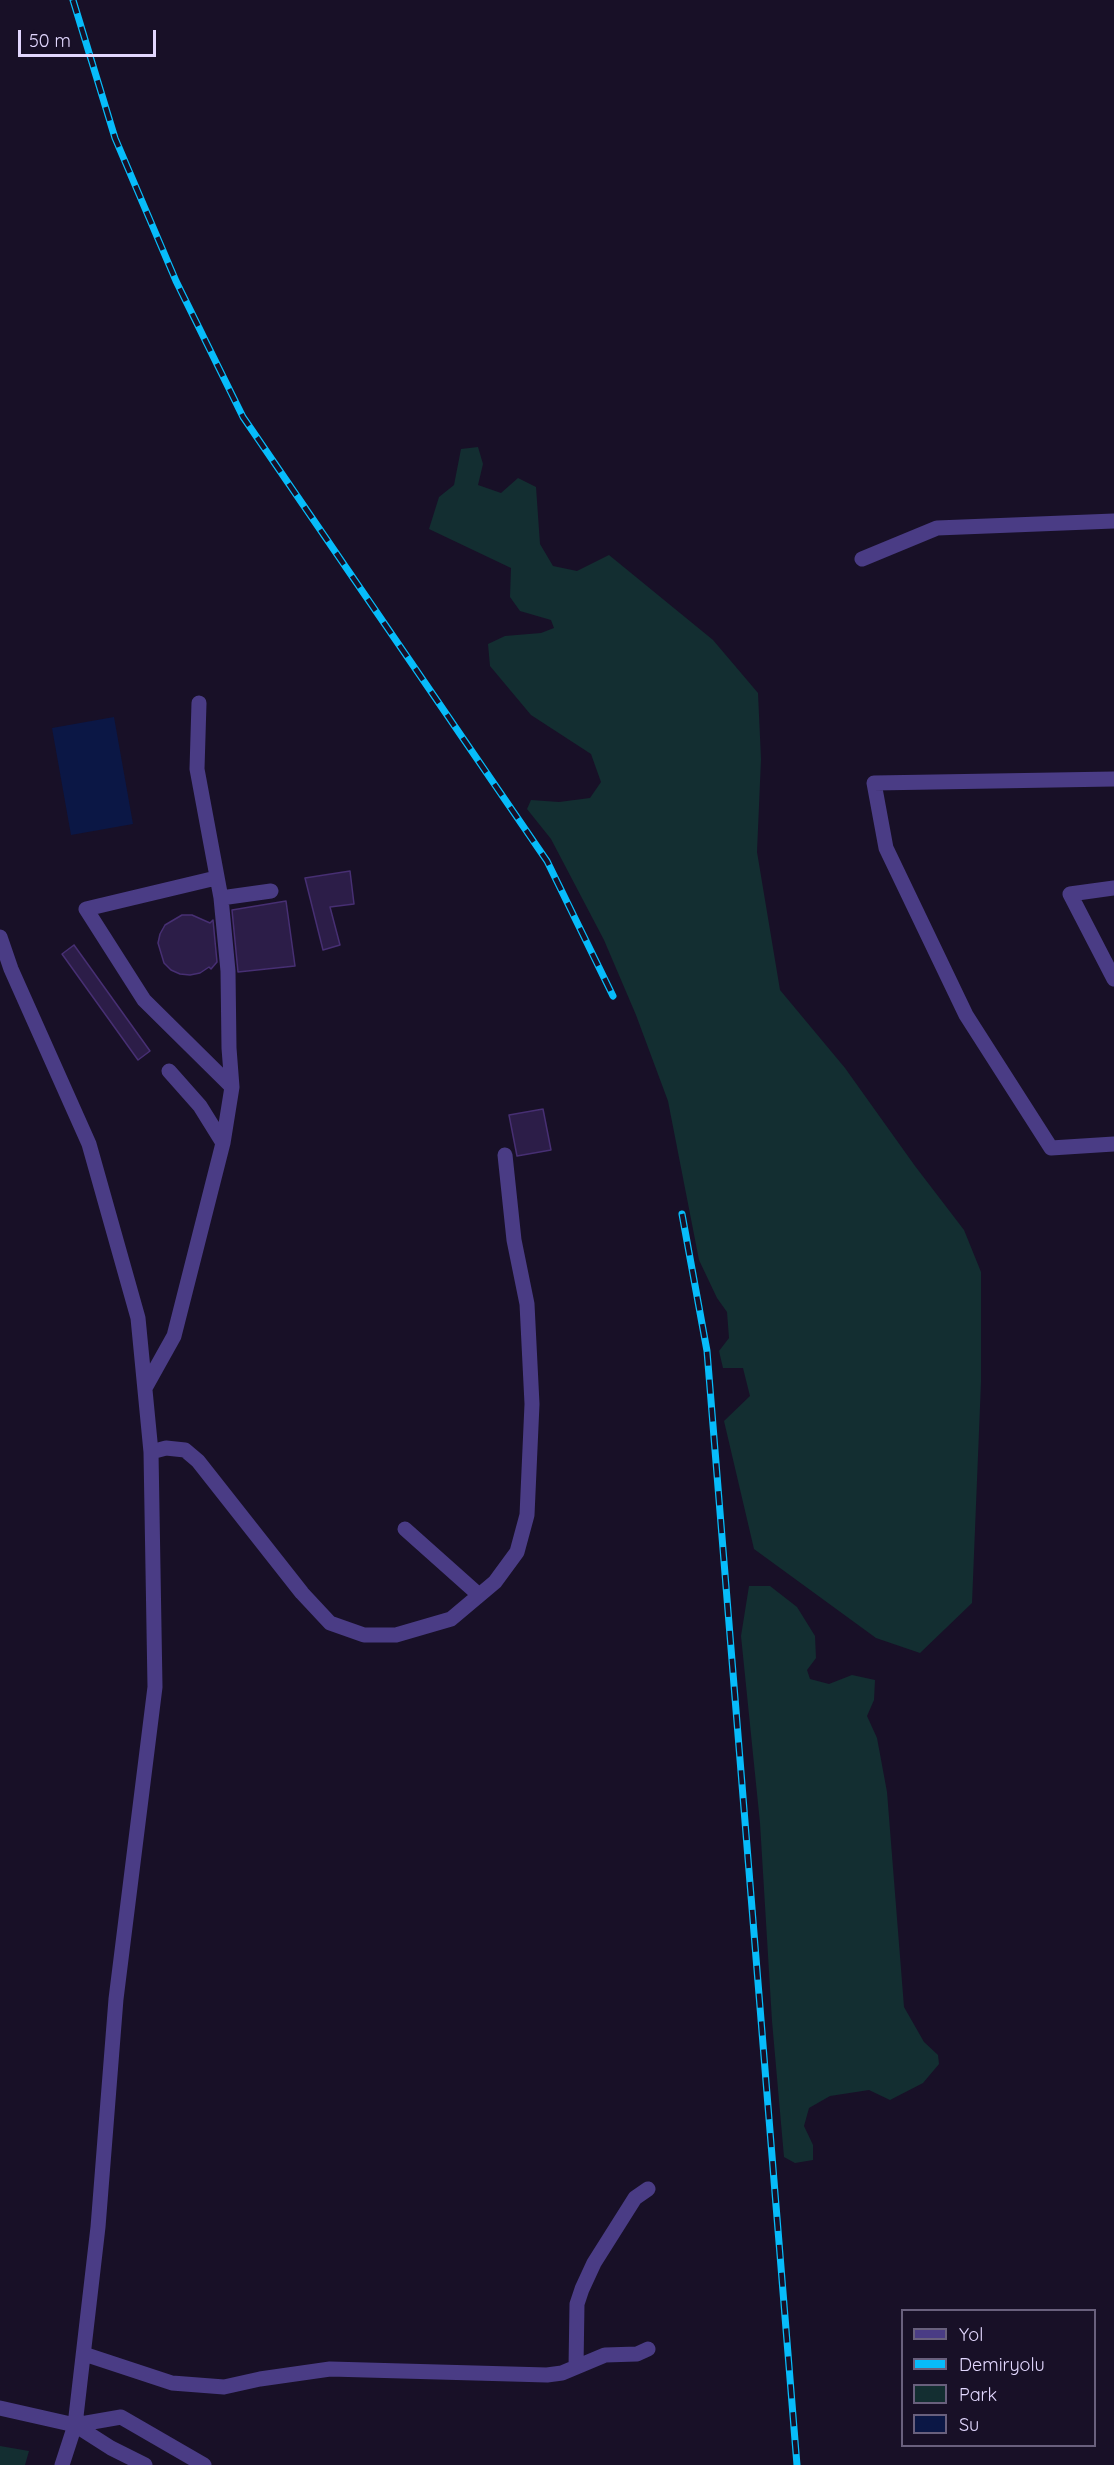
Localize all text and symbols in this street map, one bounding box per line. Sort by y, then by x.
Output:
scale bar [21,18,159,56]
text: 50 m [29,29,71,52]
legend [901,2309,1096,2447]
text: Yol [959,2323,983,2346]
text: Demiryolu [959,2353,1045,2376]
text: Park [959,2383,997,2406]
text: Su [959,2413,979,2436]

